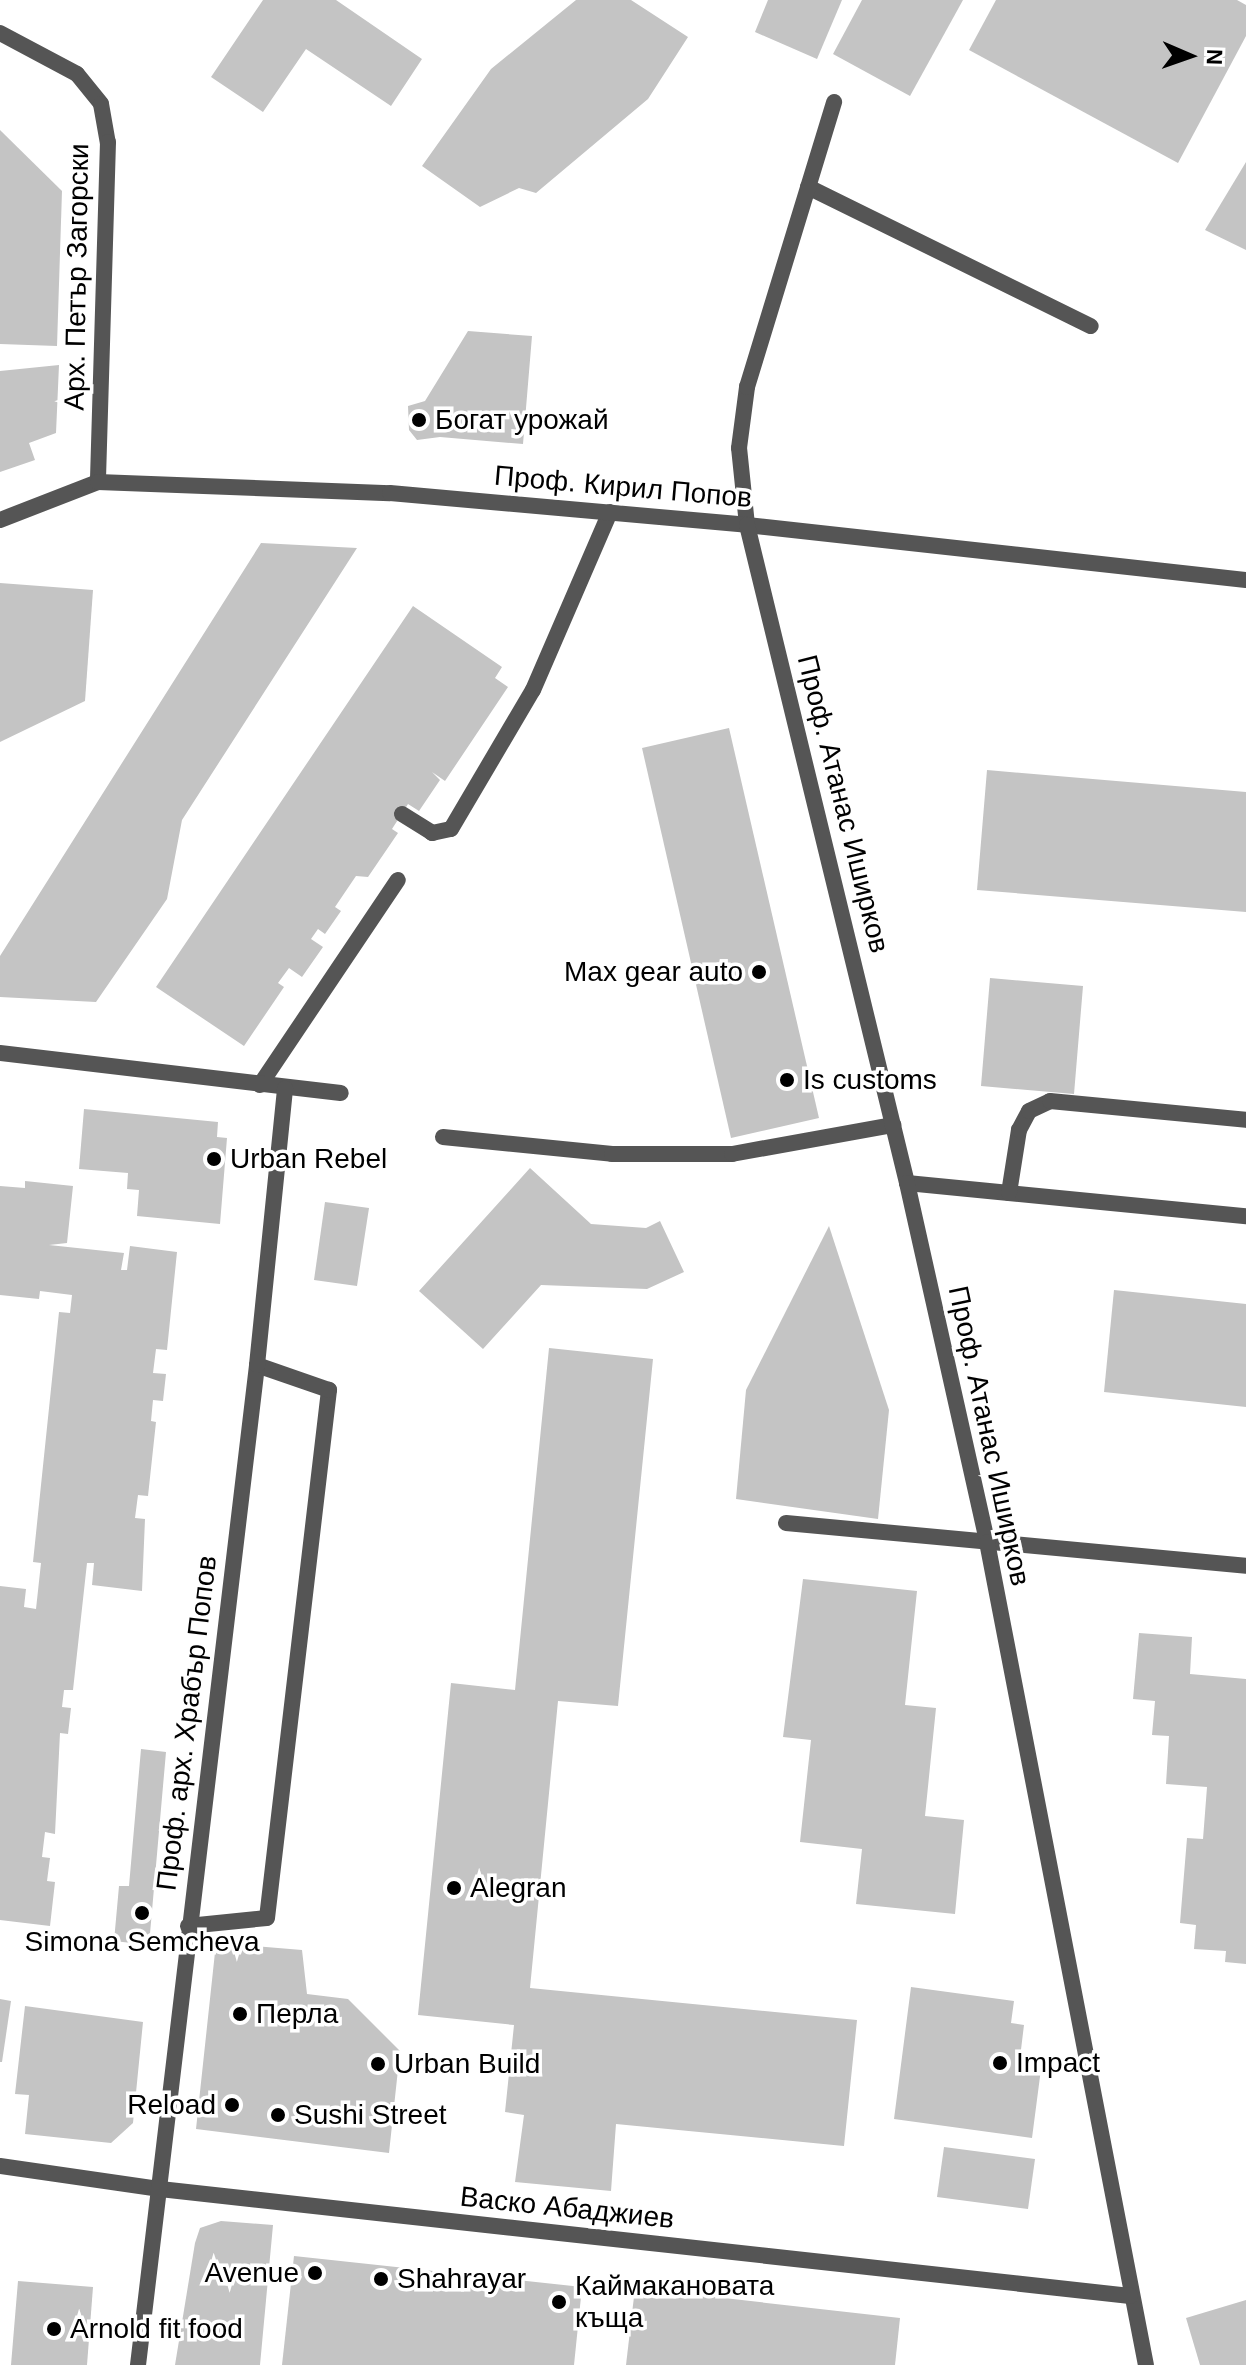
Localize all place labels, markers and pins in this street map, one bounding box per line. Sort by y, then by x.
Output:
place label: Богат урожай [435,403,609,437]
marker: Богат урожай [410,411,428,429]
place label: Max gear auto [564,955,743,989]
marker: Max gear auto [750,963,768,981]
place label: Is customs [803,1063,937,1097]
marker: Is customs [778,1071,796,1089]
place label: Urban Rebel [230,1142,387,1176]
marker: Urban Rebel [205,1150,223,1168]
place label: Alegran [470,1871,567,1905]
marker: Alegran [445,1879,463,1897]
marker: Simona Semcheva [133,1904,151,1922]
place label: Simona Semcheva [24,1925,260,1959]
place label: Перла [256,1997,338,2031]
marker: Перла [231,2005,249,2023]
place label: Impact [1016,2046,1100,2080]
place label: Urban Build [394,2047,540,2081]
marker: Impact [991,2054,1009,2072]
marker: Urban Build [369,2055,387,2073]
place label: Reload [127,2088,216,2122]
marker: Reload [223,2096,241,2114]
place label: Sushi Street [294,2098,447,2132]
marker: Sushi Street [269,2106,287,2124]
place label: Avenue [205,2256,299,2290]
place label: Shahrayar [397,2262,526,2296]
marker: Avenue [306,2264,324,2282]
place label: Каймакановата къща [575,2269,774,2335]
marker: Shahrayar [372,2270,390,2288]
marker: Каймакановата къща [550,2293,568,2311]
place label: Arnold fit food [70,2312,243,2346]
marker: Arnold fit food [45,2320,63,2338]

